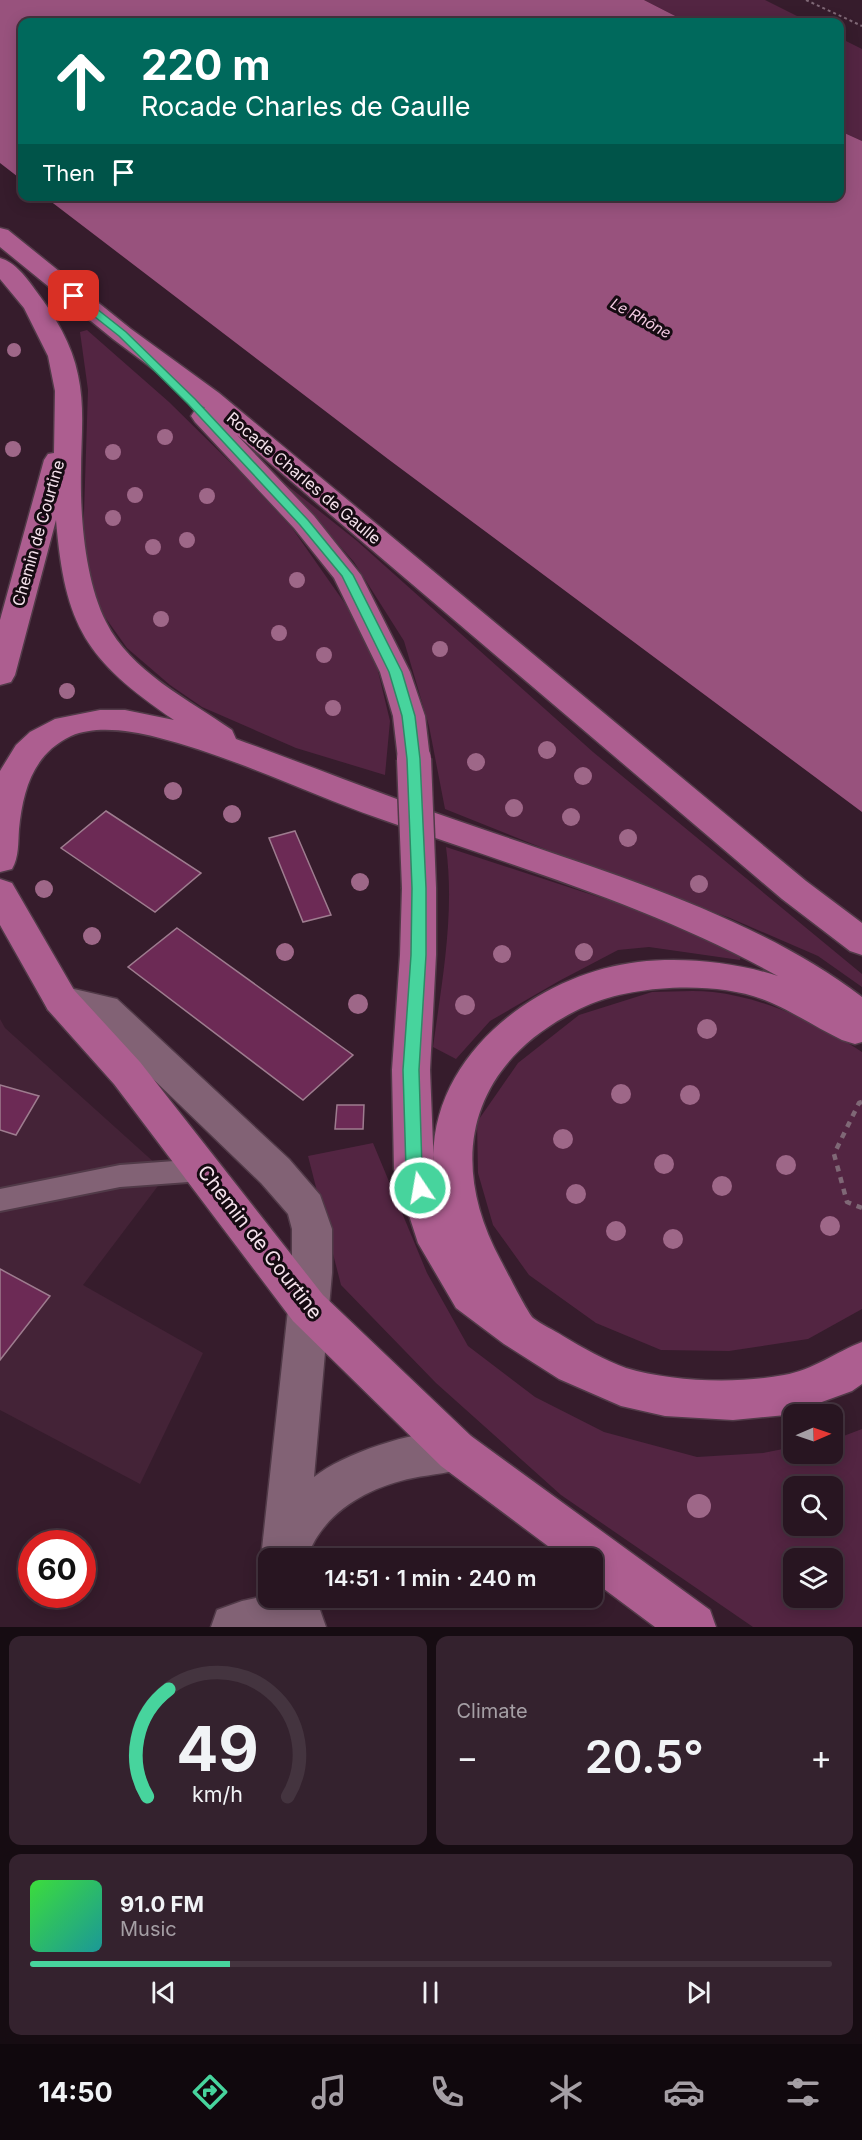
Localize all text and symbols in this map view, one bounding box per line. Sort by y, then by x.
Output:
text: 220 m [141,39,271,90]
icon: ahead [42,42,120,120]
text: Rocade Charles de Gaulle [141,90,470,123]
icon: arrive [107,156,140,189]
text: Then [42,160,95,186]
pin [48,270,99,321]
icon: arrive [57,279,90,312]
water label: Le Rhône [607,294,675,342]
street label: Rocade Charles de Gaulle [223,408,385,548]
street label: Chemin de Courtine [8,458,68,608]
position arrow [388,1156,452,1220]
street label: Chemin de Courtine [192,1160,328,1324]
north arrow [783,1404,843,1464]
map controls [783,1404,843,1608]
button: search [783,1476,843,1536]
speed limit sign: 60 [18,1530,96,1608]
button: layers [783,1548,843,1608]
text: 14:51 · 1 min · 240 m [324,1565,537,1591]
text: Climate [457,1699,528,1723]
text: 49 [176,1711,259,1786]
text: 20.5° [585,1729,704,1784]
text: − [457,1737,478,1777]
text: + [810,1737,832,1777]
text: km/h [192,1782,243,1808]
text: 91.0 FM [120,1891,204,1917]
text: Music [120,1917,177,1941]
icon: previous [147,1976,180,2009]
icon: pause [414,1976,447,2009]
icon: next [682,1976,715,2009]
icon: directions [189,2071,231,2113]
icon: music [308,2071,350,2113]
icon: phone [426,2071,468,2113]
icon: climate [545,2071,587,2113]
icon: car [663,2071,705,2113]
icon: filters [782,2071,824,2113]
text: 14:50 [38,2076,113,2109]

